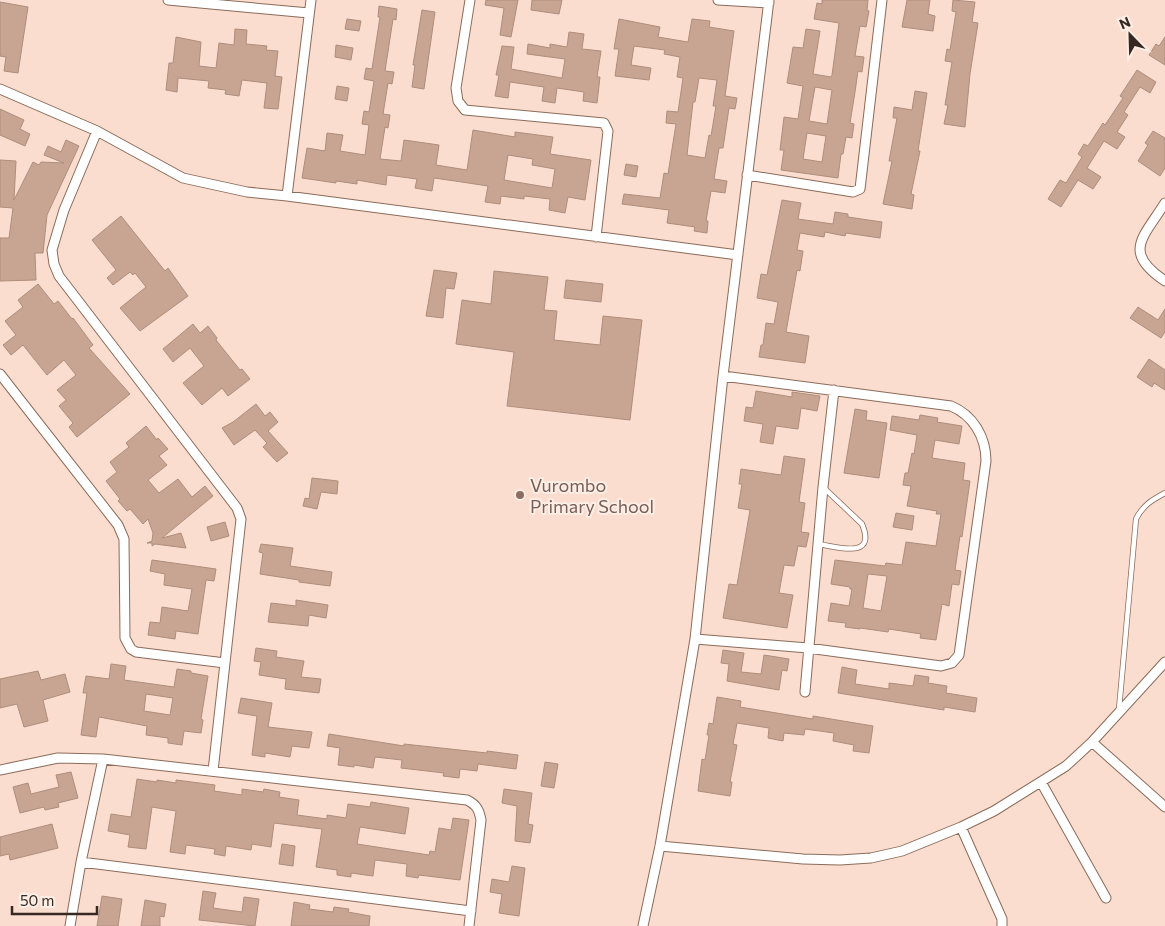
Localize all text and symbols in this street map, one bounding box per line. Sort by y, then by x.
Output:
north arrow [1105,10,1155,60]
text: N [1117,13,1133,32]
place label: Vurombo Primary School [530,474,654,517]
marker: Vurombo Primary School [514,489,526,501]
scale bar [12,884,98,916]
text: 50 m [20,891,54,909]

